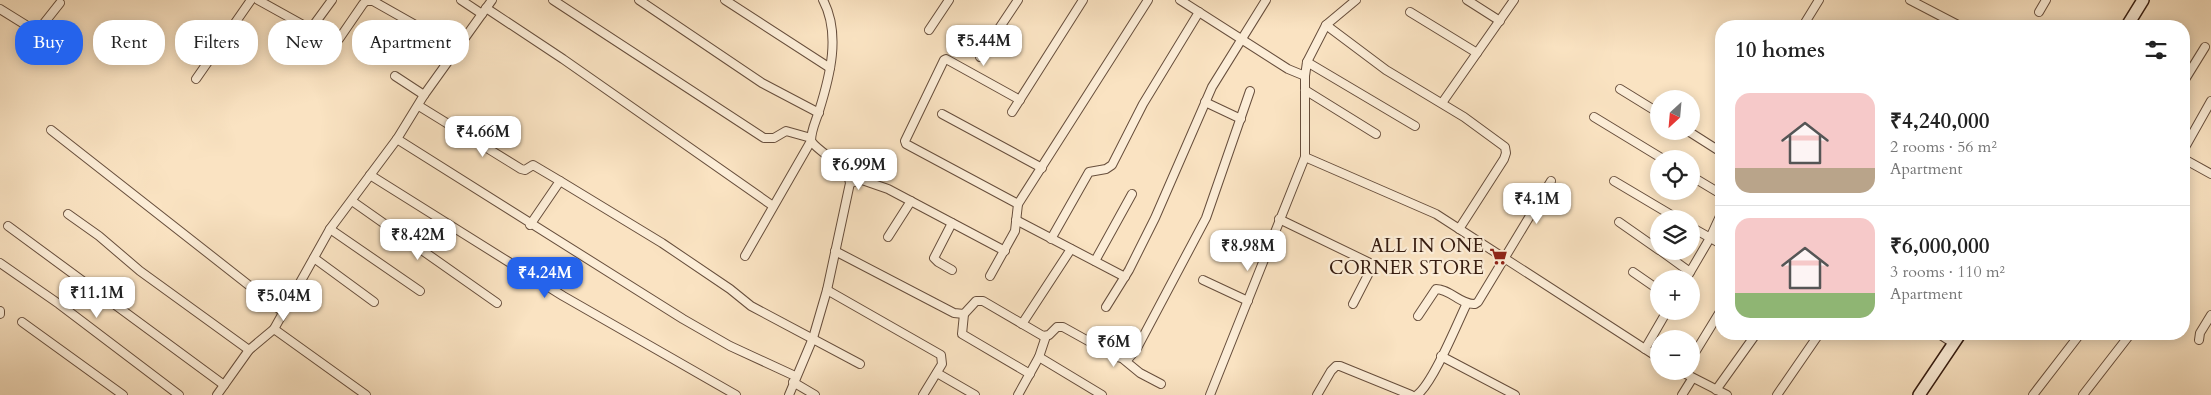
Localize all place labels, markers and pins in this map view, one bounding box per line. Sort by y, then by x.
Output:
pin: ₹5.44M [943,24,1025,67]
pin: ₹4.66M [442,116,524,158]
pin: ₹6.99M [818,148,900,191]
pin: ₹4.1M [1502,182,1572,225]
pin: ₹8.42M [377,218,459,261]
pin: ₹8.98M [1207,230,1289,272]
place label: ALL IN ONE CORNER STORE [1329,233,1484,281]
supermarket icon: ALL IN ONE CORNER STORE [1488,247,1508,267]
pin: ₹4.24M [504,256,586,299]
pin: ₹11.1M [56,276,138,319]
pin: ₹5.04M [243,280,325,322]
pin: ₹6M [1090,326,1138,368]

